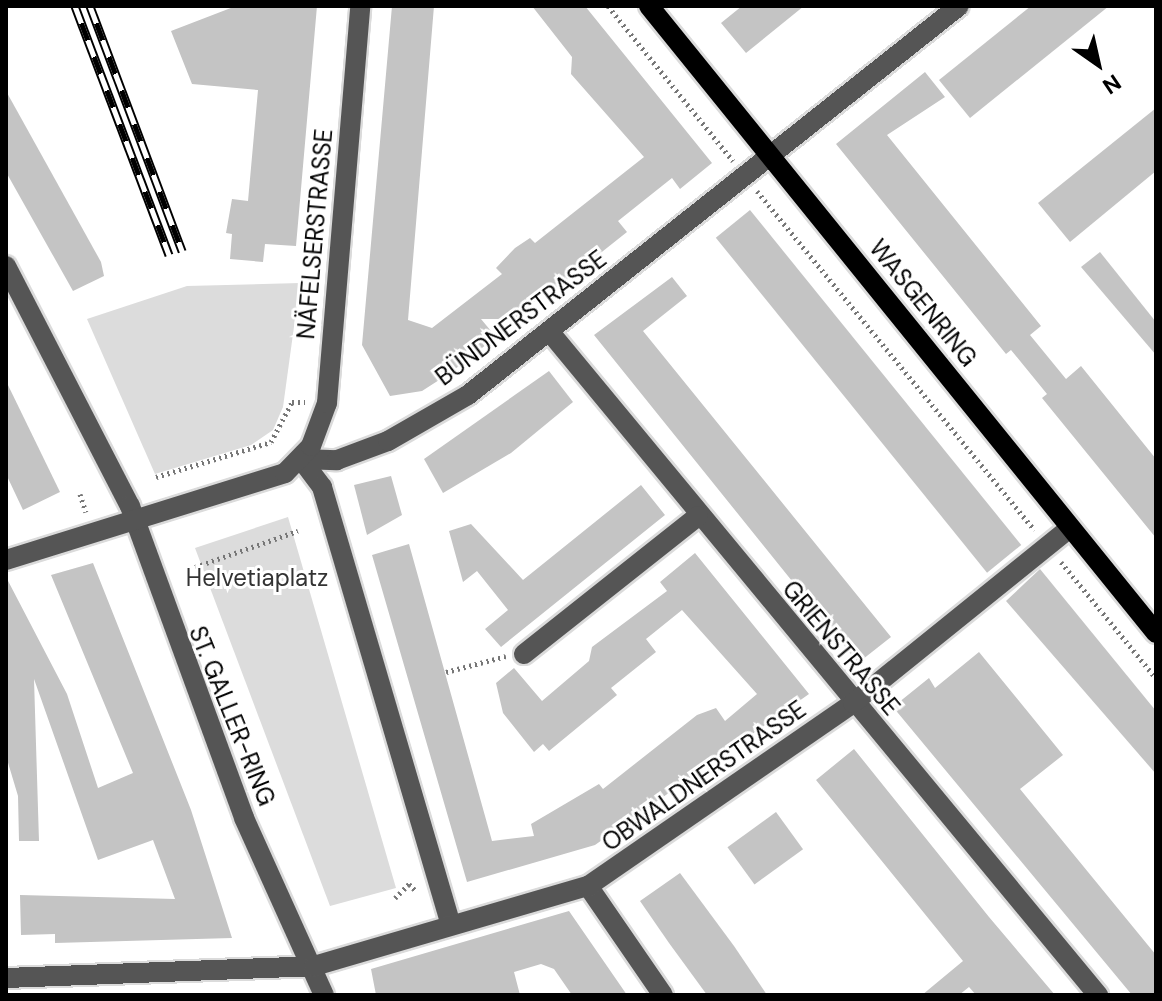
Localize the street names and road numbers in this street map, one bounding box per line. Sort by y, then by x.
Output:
street label: NÄFELSERSTRASSE [291,128,339,340]
street label: WASGENRING [863,234,983,372]
street label: BÜNDNERSTRASSE [430,244,612,392]
street label: GRIENSTRASSE [776,575,906,721]
street label: ST. GALLER-RING [183,622,281,810]
street label: OBWALDNERSTRASSE [597,695,811,857]

